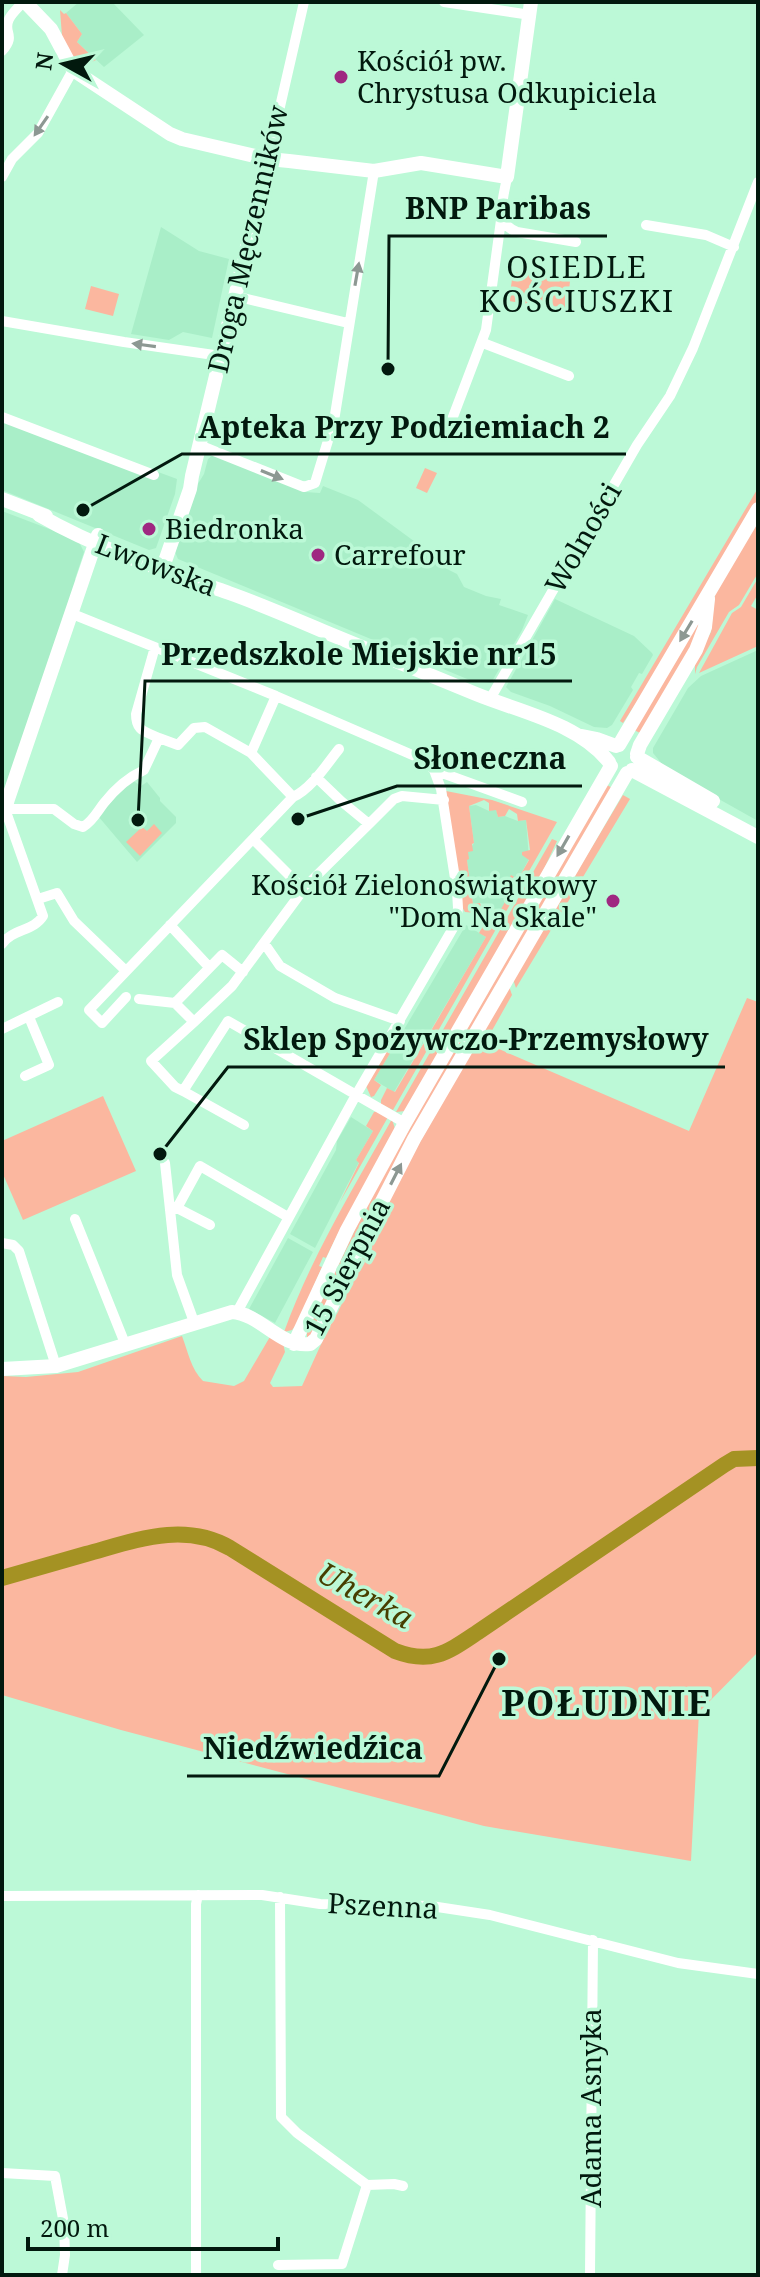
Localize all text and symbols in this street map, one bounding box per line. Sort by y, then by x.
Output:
north arrow [24,24,104,104]
place label: Kościół pw. Chrystusa Odkupiciela [357,41,657,111]
text: N [27,50,59,72]
marker: Kościół pw. Chrystusa Odkupiciela [332,68,350,86]
street label: Droga Męczenników [198,101,296,376]
one-way arrow [34,116,50,137]
callout: BNP Paribas [389,182,607,236]
text: BNP Paribas [405,187,591,228]
district label: OSIEDLE KOŚCIUSZKI [479,246,675,321]
one-way arrow [351,262,363,287]
one-way arrow [131,338,156,351]
callout: Apteka Przy Podziemiach 2 [182,400,626,454]
text: Apteka Przy Podziemiach 2 [198,406,610,447]
one-way arrow [260,468,284,481]
street label: Wolności [535,475,629,600]
place label: Biedronka [165,509,304,547]
marker: Biedronka [140,520,158,538]
street label: Lwowska [91,524,222,604]
place label: Carrefour [334,535,466,573]
marker: Carrefour [309,546,327,564]
one-way arrow [679,620,693,642]
callout: Przedszkole Miejskie nr15 [145,627,572,681]
text: Przedszkole Miejskie nr15 [161,633,557,674]
callout: Słoneczna [397,732,582,786]
text: Słoneczna [413,737,567,778]
one-way arrow [556,835,570,858]
place label: Kościół Zielonoświątkowy "Dom Na Skale" [251,865,597,935]
marker: Kościół Zielonoświątkowy "Dom Na Skale" [604,892,622,910]
callout: Sklep Spożywczo-Przemysłowy [228,1013,725,1067]
text: Sklep Spożywczo-Przemysłowy [243,1018,709,1059]
one-way arrow [388,1163,402,1185]
street label: 15 Sierpnia [294,1191,398,1342]
water label: Uherka [311,1552,421,1638]
district label: POŁUDNIE [501,1678,713,1727]
callout: Niedźwiedźica [187,1722,439,1776]
text: Niedźwiedźica [203,1727,423,1768]
street label: Pszenna [327,1883,439,1927]
street label: Adama Asnyka [571,2008,609,2208]
scale bar [28,2201,278,2251]
text: 200 m [40,2211,109,2244]

